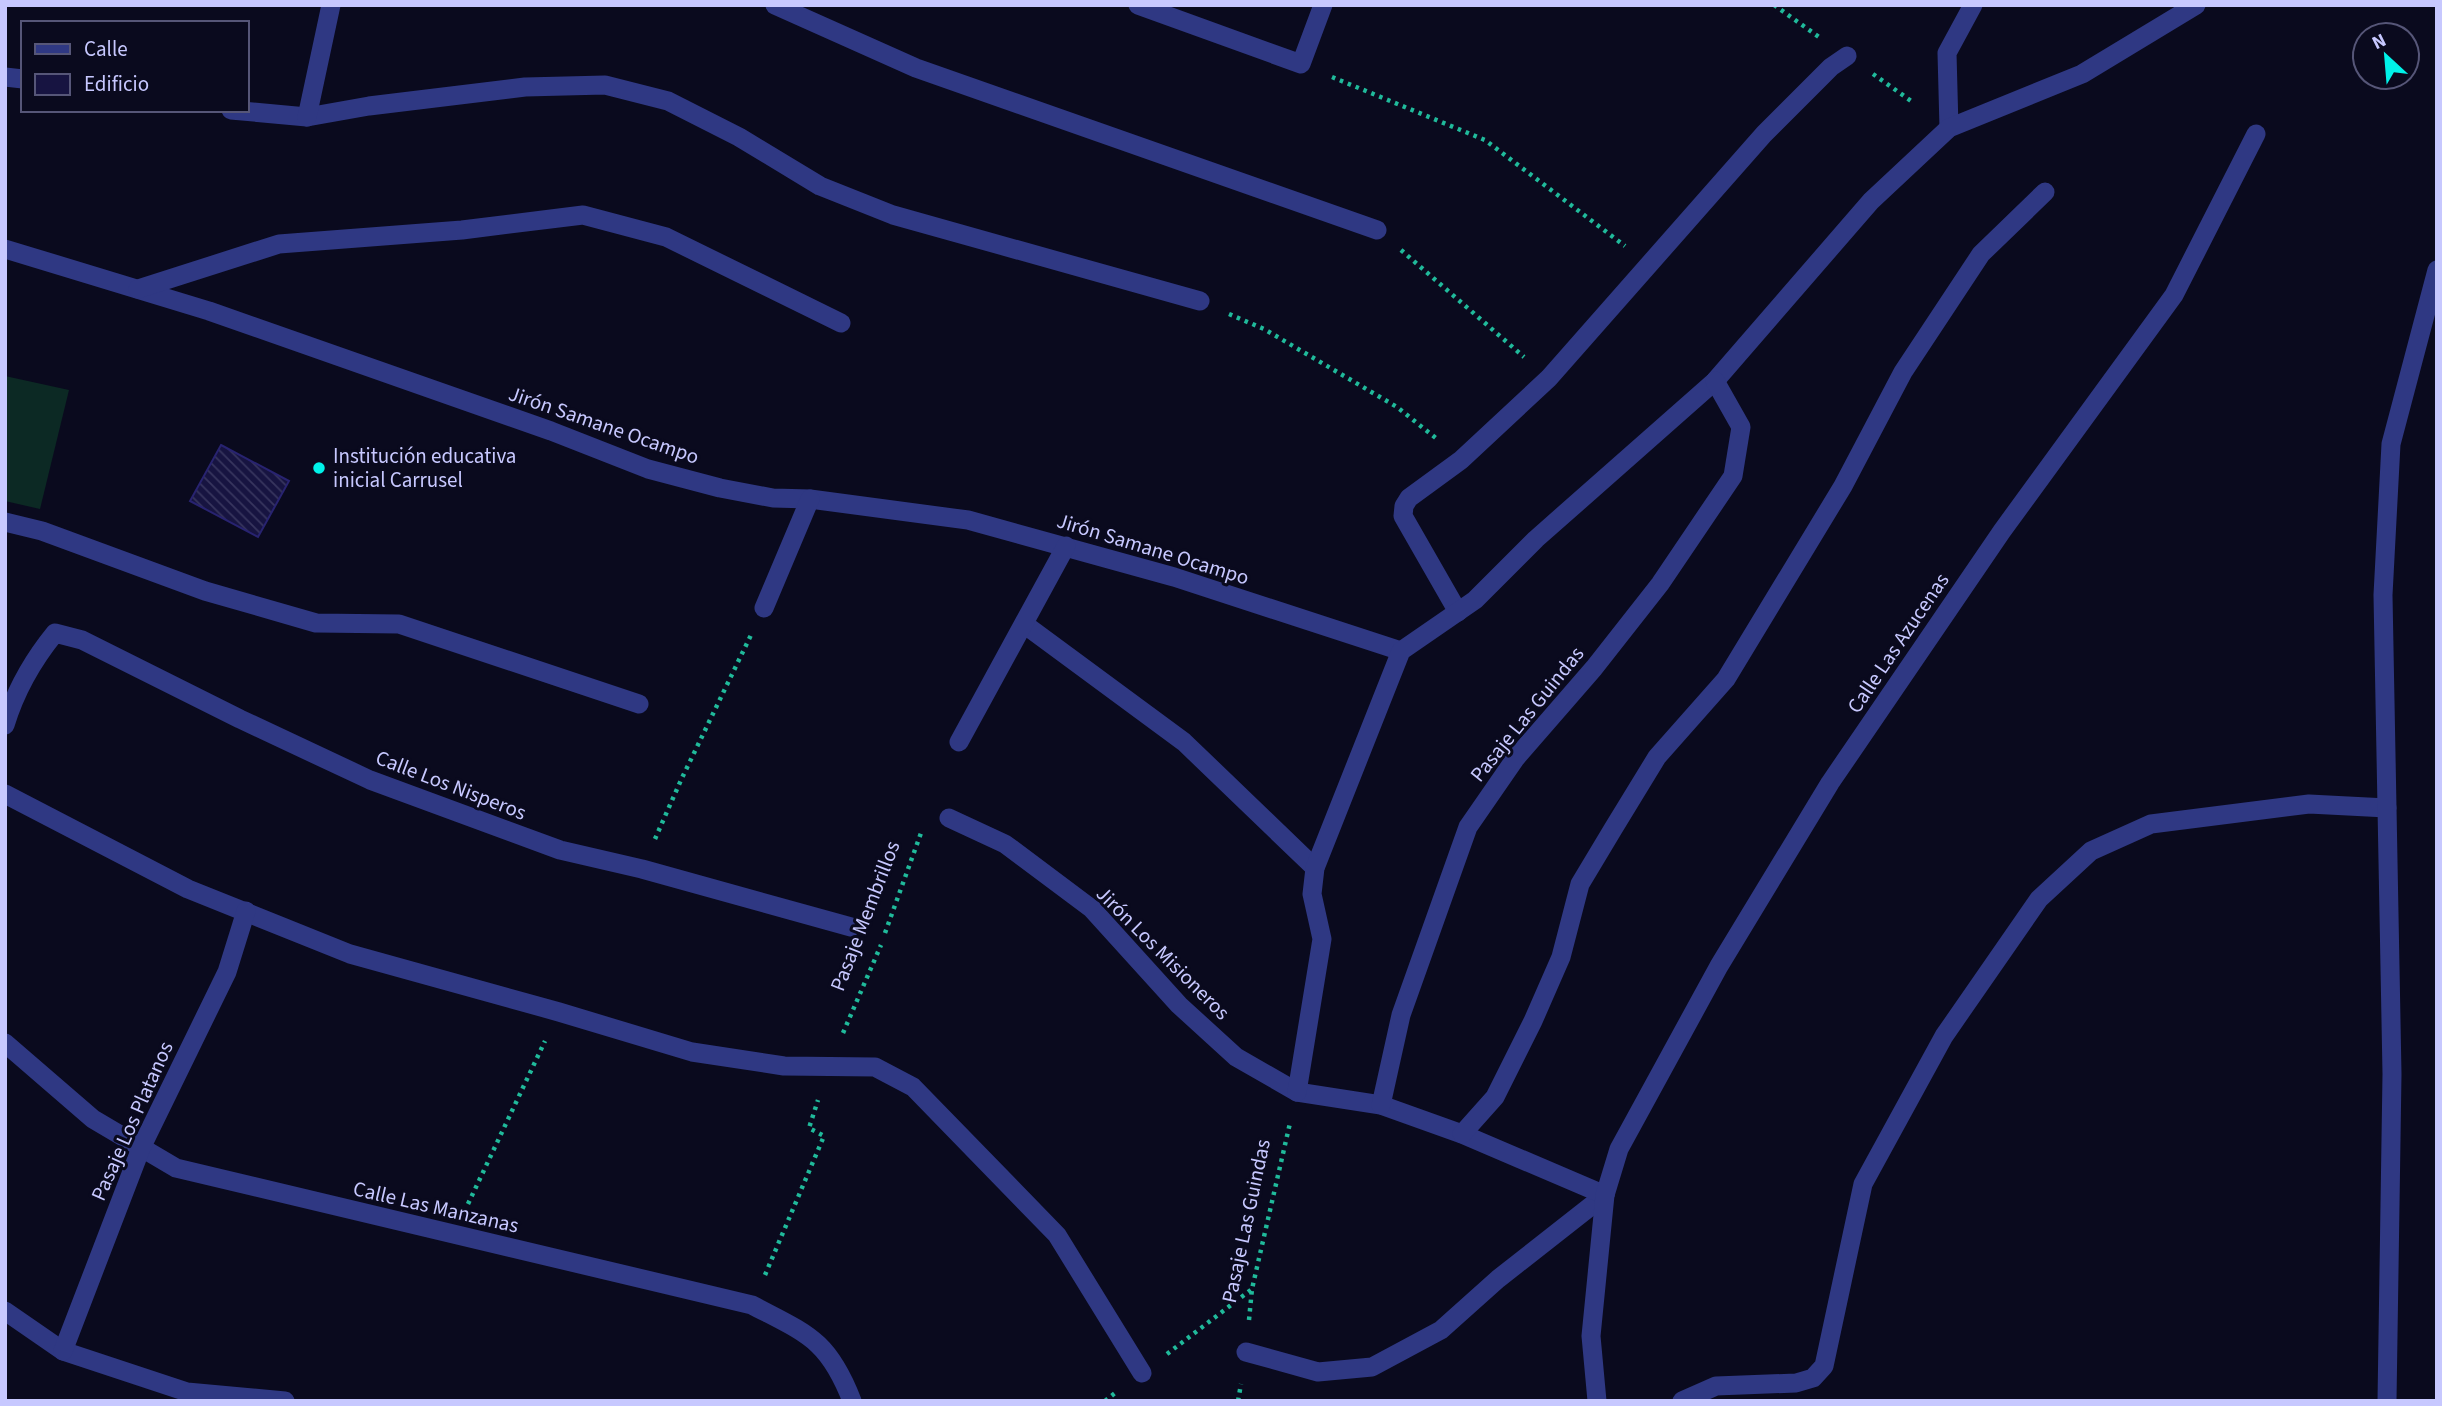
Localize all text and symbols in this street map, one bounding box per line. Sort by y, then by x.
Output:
legend [21,21,248,112]
north arrow [2351,21,2421,91]
text: N [2368,27,2391,57]
text: Calle [84,34,128,64]
text: Edificio [84,69,149,99]
street label: Jirón Samane Ocampo [505,378,703,472]
place label: Institución educativa inicial Carrusel [333,441,516,495]
marker: Institución educativa inicial Carrusel [311,460,327,476]
street label: Jirón Samane Ocampo [1053,505,1253,593]
street label: Calle Las Azucenas [1840,567,1956,719]
street label: Pasaje Las Guindas [1463,640,1591,788]
street label: Calle Los Nisperos [371,743,531,828]
street label: Pasaje Membrillos [823,836,908,995]
street label: Jirón Los Misioneros [1089,879,1237,1027]
street label: Pasaje Los Platanos [83,1036,181,1205]
street label: Pasaje Las Guindas [1214,1136,1278,1306]
street label: Calle Las Manzanas [350,1173,522,1241]

